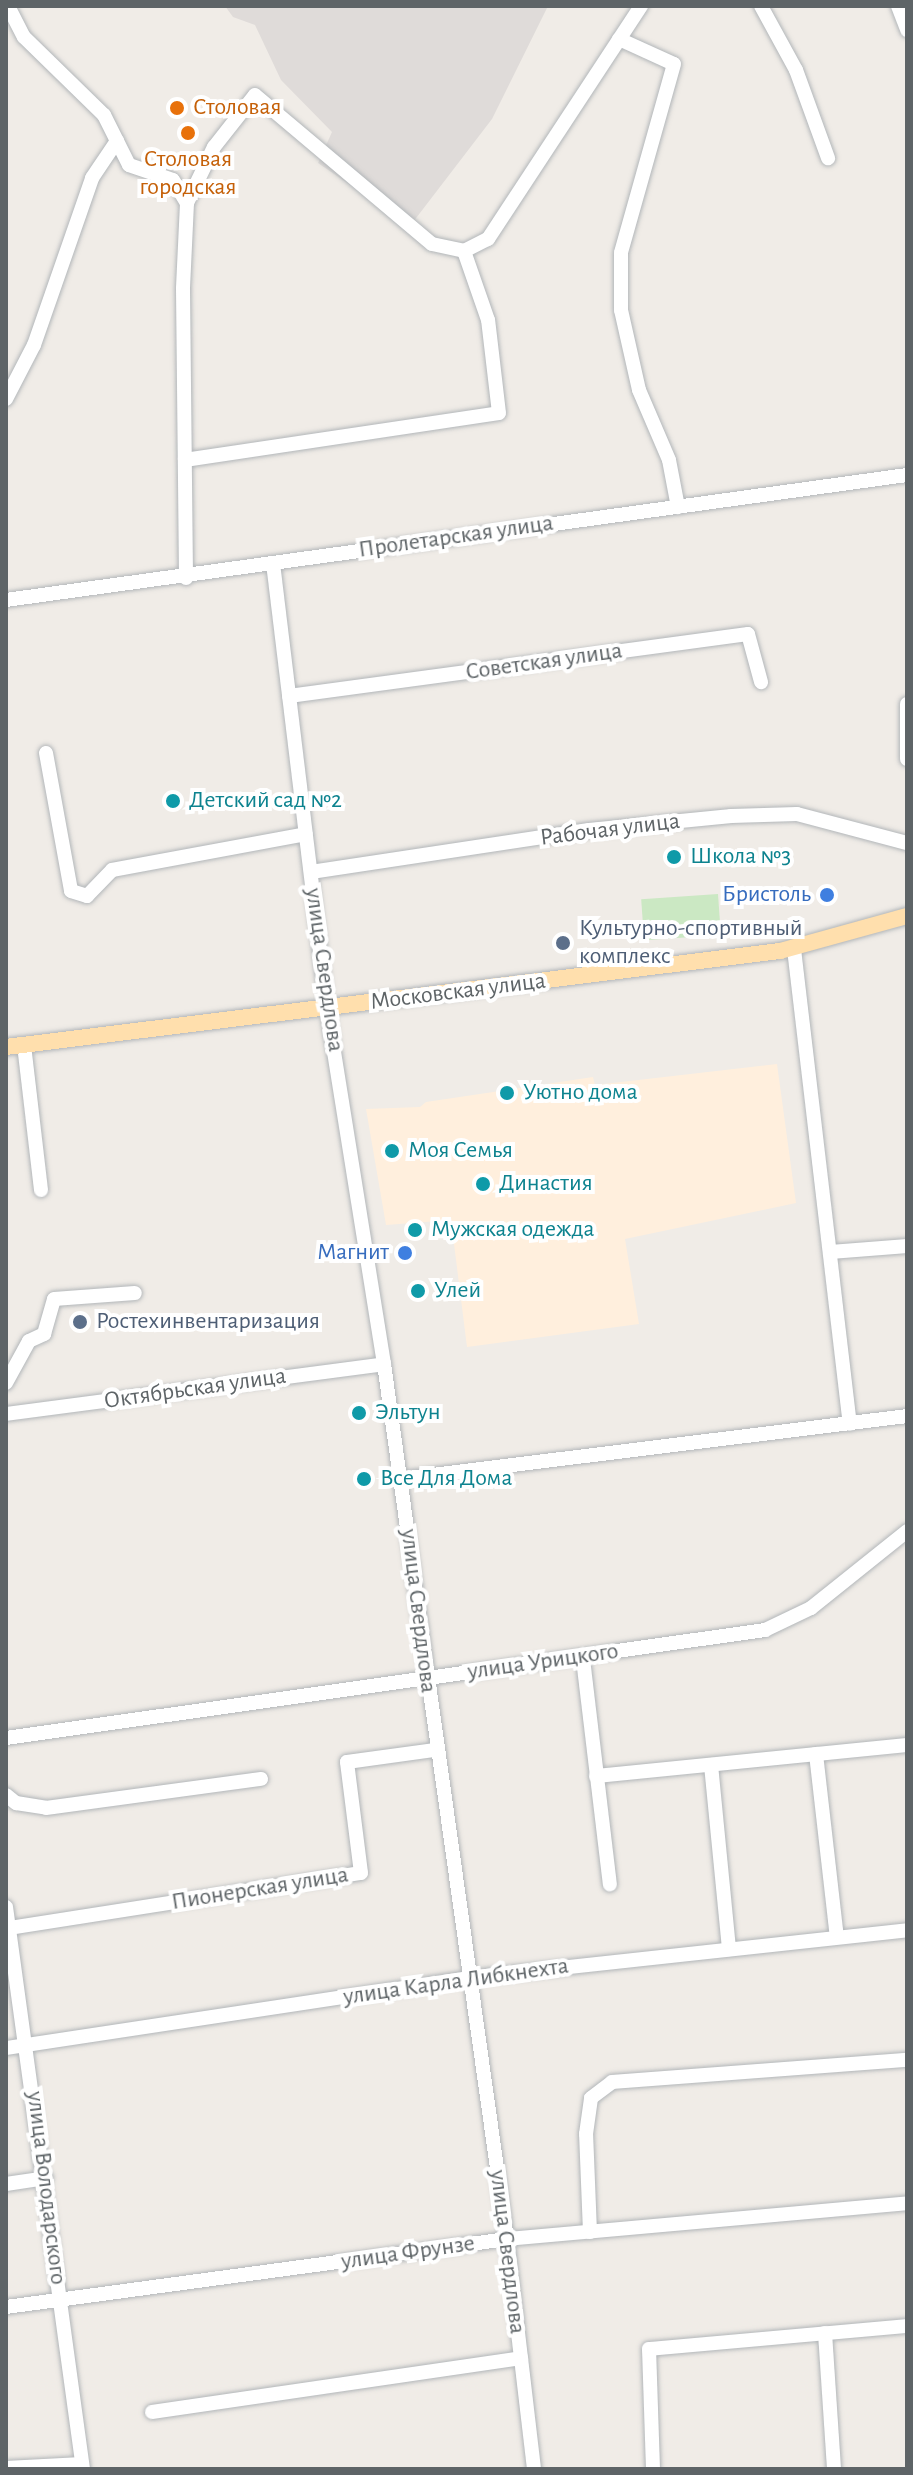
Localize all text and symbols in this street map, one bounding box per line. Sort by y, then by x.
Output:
place label: Столовая [193,94,281,122]
marker: Столовая [168,99,186,117]
marker: Столовая городская [179,124,197,142]
place label: Столовая городская [139,146,237,202]
street label: Пролетарская улица [357,509,555,565]
street label: Советская улица [464,637,624,687]
place label: Детский сад №2 [189,787,342,815]
marker: Детский сад №2 [164,792,182,810]
street label: Рабочая улица [538,807,682,853]
place label: Школа №3 [690,843,791,871]
marker: Школа №3 [665,848,683,866]
place label: Бристоль [722,881,811,909]
street label: улица Свердлова [298,886,350,1054]
marker: Бристоль [818,886,836,904]
place label: Культурно-спортивный комплекс [579,915,803,971]
marker: Культурно-спортивный комплекс [554,934,572,952]
street label: Московская улица [369,967,547,1017]
place label: Уютно дома [523,1079,638,1107]
marker: Уютно дома [498,1084,516,1102]
place label: Моя Семья [408,1137,513,1165]
marker: Моя Семья [383,1142,401,1160]
place label: Династия [499,1170,593,1198]
marker: Династия [474,1175,492,1193]
place label: Мужская одежда [431,1216,595,1244]
marker: Мужская одежда [406,1221,424,1239]
place label: Магнит [317,1239,389,1267]
marker: Магнит [396,1244,414,1262]
place label: Улей [434,1277,481,1305]
marker: Улей [409,1282,427,1300]
place label: Ростехинвентаризация [96,1308,320,1336]
marker: Ростехинвентаризация [71,1313,89,1331]
street label: Октябрьская улица [102,1362,288,1416]
place label: Эльтун [375,1399,441,1427]
marker: Эльтун [350,1404,368,1422]
place label: Все Для Дома [380,1465,512,1493]
marker: Все Для Дома [355,1470,373,1488]
street label: улица Свердлова [394,1527,442,1695]
street label: улица Урицкого [466,1637,620,1687]
street label: Пионерская улица [169,1861,351,1917]
street label: улица Карла Либкнехта [342,1952,570,2012]
street label: улица Володарского [20,2090,72,2286]
street label: улица Свердлова [483,2168,531,2336]
street label: улица Фрунзе [339,2229,477,2277]

